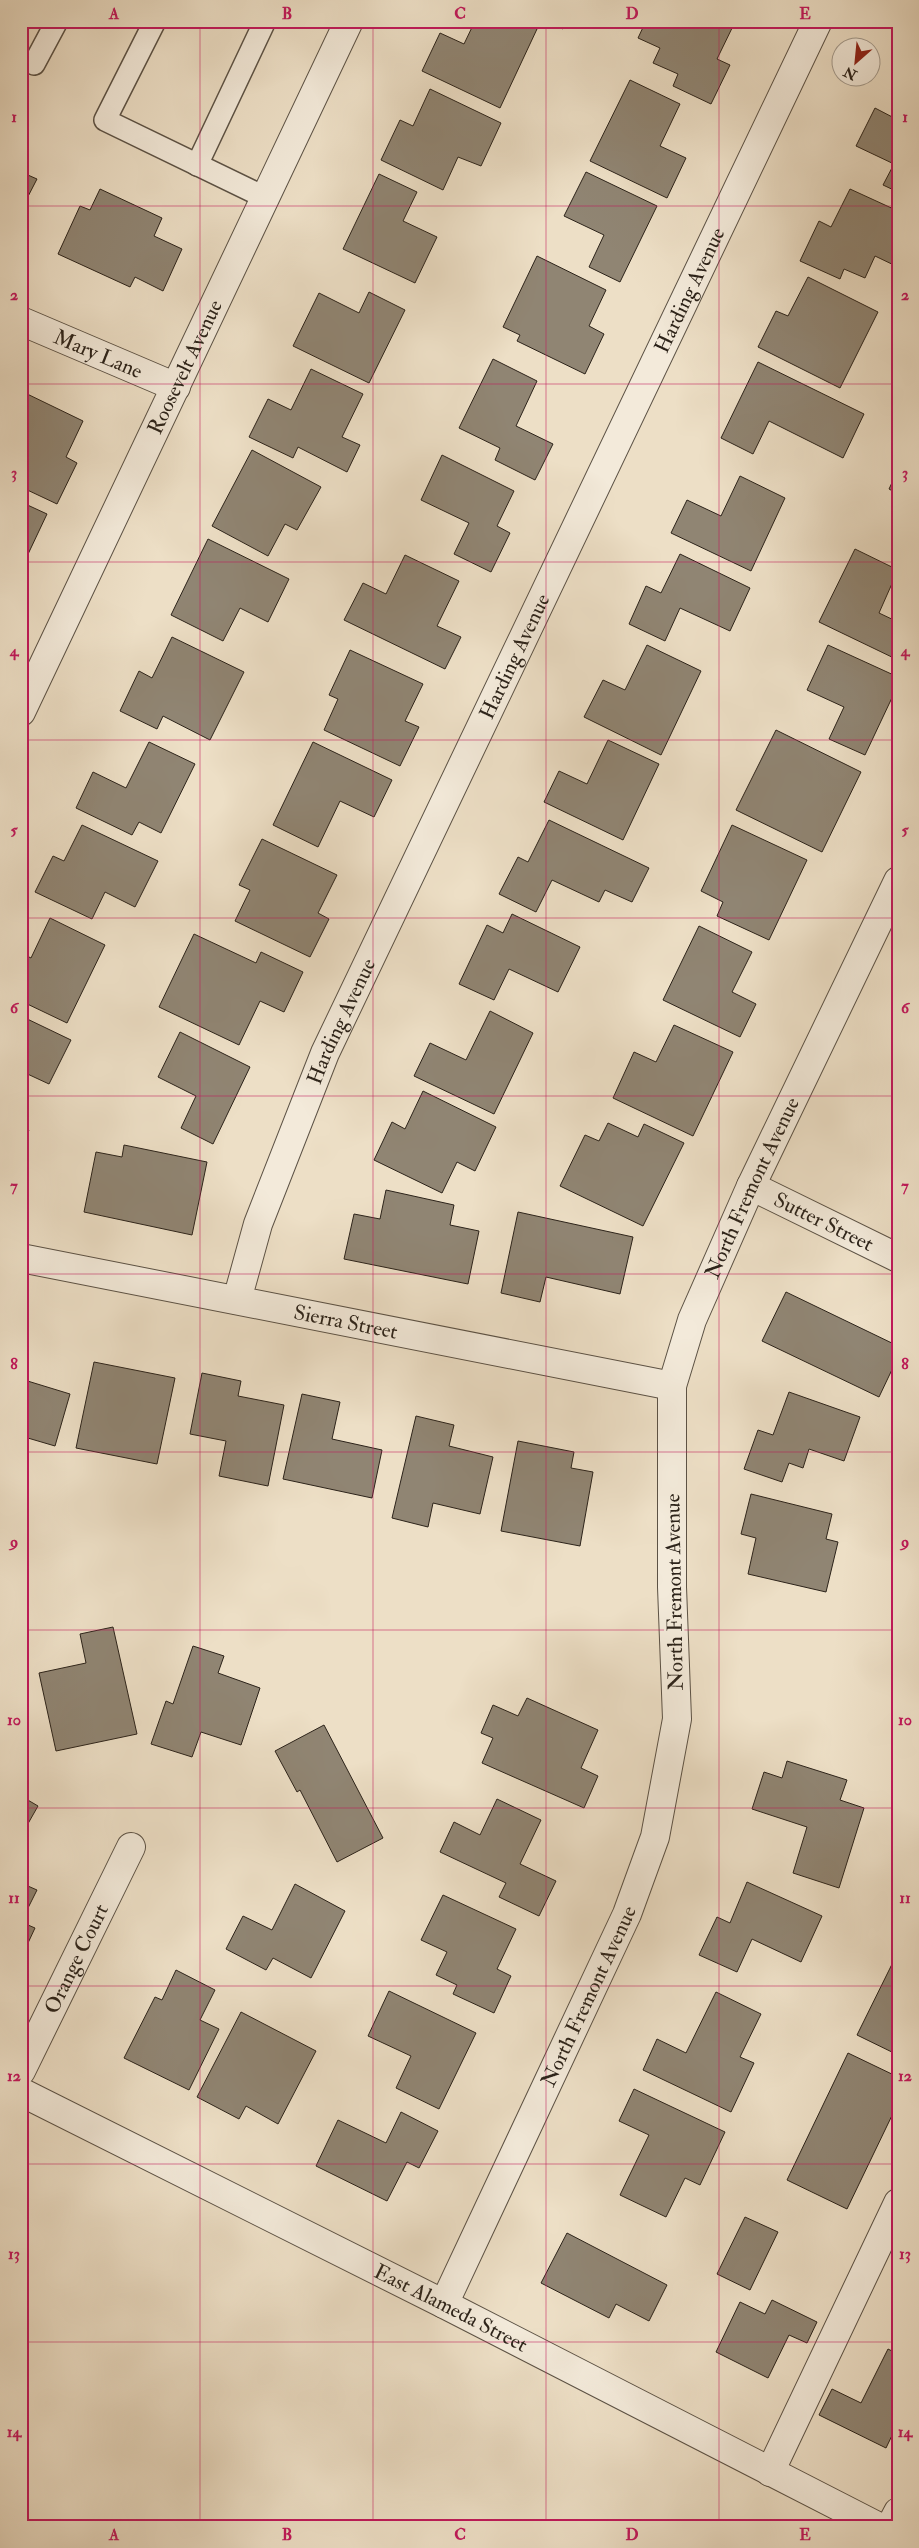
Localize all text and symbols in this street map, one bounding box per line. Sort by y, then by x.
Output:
text: A [108,4,120,24]
text: B [282,4,292,24]
text: C [454,4,466,24]
text: D [625,4,639,24]
text: E [799,4,811,24]
north arrow [832,38,882,88]
text: N [840,63,861,84]
text: 1 [11,107,17,127]
text: 1 [902,107,908,127]
street label: Harding Avenue [648,223,731,357]
text: 2 [10,285,18,305]
text: 2 [901,285,909,305]
street label: Roosevelt Avenue [142,295,229,439]
street label: Mary Lane [50,324,147,385]
text: 3 [11,463,17,483]
text: 3 [902,463,908,483]
street label: Harding Avenue [473,589,556,724]
text: 4 [9,641,20,661]
text: 4 [900,641,911,661]
text: 5 [10,820,18,840]
text: 5 [901,820,909,840]
street label: Harding Avenue [301,954,382,1088]
text: 6 [10,998,20,1018]
text: 6 [901,998,911,1018]
street label: North Fremont Avenue [699,1093,806,1283]
text: 7 [10,1176,18,1196]
text: 7 [901,1176,909,1196]
street label: Sutter Street [769,1186,878,1258]
street label: Sierra Street [291,1299,400,1346]
text: 8 [10,1354,18,1374]
text: 8 [901,1354,909,1374]
street label: North Fremont Avenue [659,1493,690,1691]
text: 9 [8,1532,18,1552]
text: 9 [899,1532,909,1552]
text: 10 [7,1710,21,1730]
text: 10 [898,1710,912,1730]
text: 11 [8,1888,20,1908]
text: 11 [899,1888,911,1908]
street label: Orange Court [38,1900,115,2018]
street label: North Fremont Avenue [535,1902,643,2091]
text: 12 [7,2066,21,2086]
text: 12 [898,2066,912,2086]
text: 13 [8,2244,20,2264]
text: 13 [899,2244,911,2264]
street label: East Alameda Street [369,2258,532,2359]
text: 14 [7,2422,23,2442]
text: 14 [898,2422,914,2442]
text: A [108,2525,120,2545]
text: B [282,2525,292,2545]
text: C [454,2525,466,2545]
text: D [625,2525,639,2545]
text: E [799,2525,811,2545]

